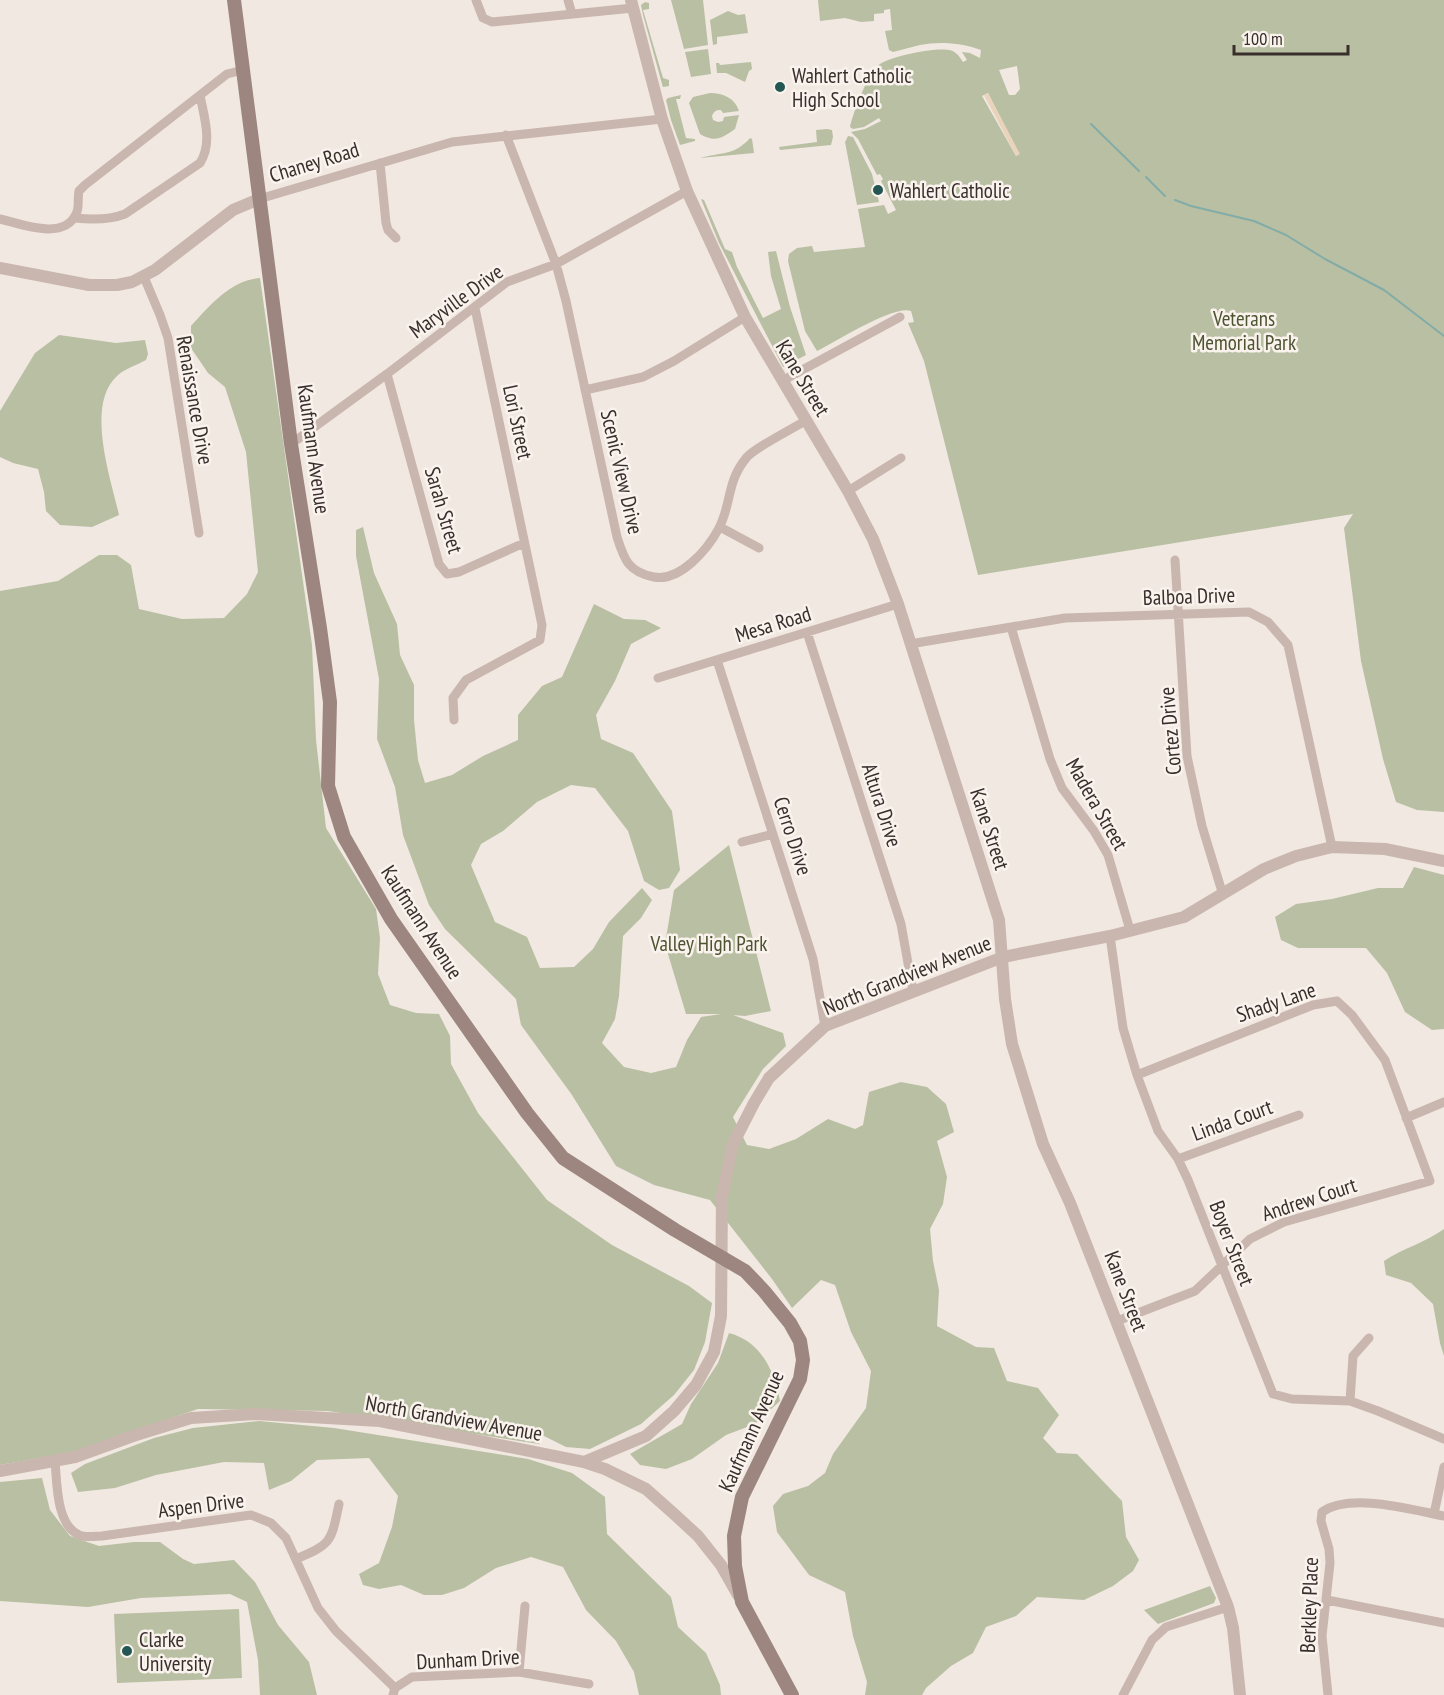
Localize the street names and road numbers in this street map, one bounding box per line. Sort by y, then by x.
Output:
street label: Chaney Road [266,136,362,188]
street label: Maryville Drive [404,258,508,344]
street label: Renaissance Drive [170,333,220,467]
street label: Kane Street [770,335,836,421]
street label: Lori Street [497,382,539,462]
street label: Kaufmann Avenue [292,383,336,515]
street label: Scenic View Drive [595,407,649,537]
street label: Sarah Street [419,464,469,557]
street label: Balboa Drive [1142,581,1236,611]
street label: Mesa Road [732,600,814,648]
street label: Cortez Drive [1153,686,1187,776]
street label: Madera Street [1060,753,1134,855]
street label: Altura Drive [856,760,908,850]
street label: Kane Street [964,785,1016,873]
street label: Cerro Drive [768,793,818,879]
street label: Kaufmann Avenue [375,860,469,984]
street label: North Grandview Avenue [819,929,995,1021]
street label: Shady Lane [1233,976,1319,1028]
street label: Linda Court [1188,1093,1276,1147]
street label: Andrew Court [1258,1171,1360,1227]
street label: Boyer Street [1203,1197,1261,1290]
street label: Kane Street [1098,1247,1154,1335]
street label: Kaufmann Avenue [712,1366,790,1496]
street label: North Grandview Avenue [363,1389,545,1447]
street label: Aspen Drive [156,1486,246,1524]
street label: Berkley Place [1294,1557,1324,1653]
street label: Dunham Drive [416,1643,520,1675]

